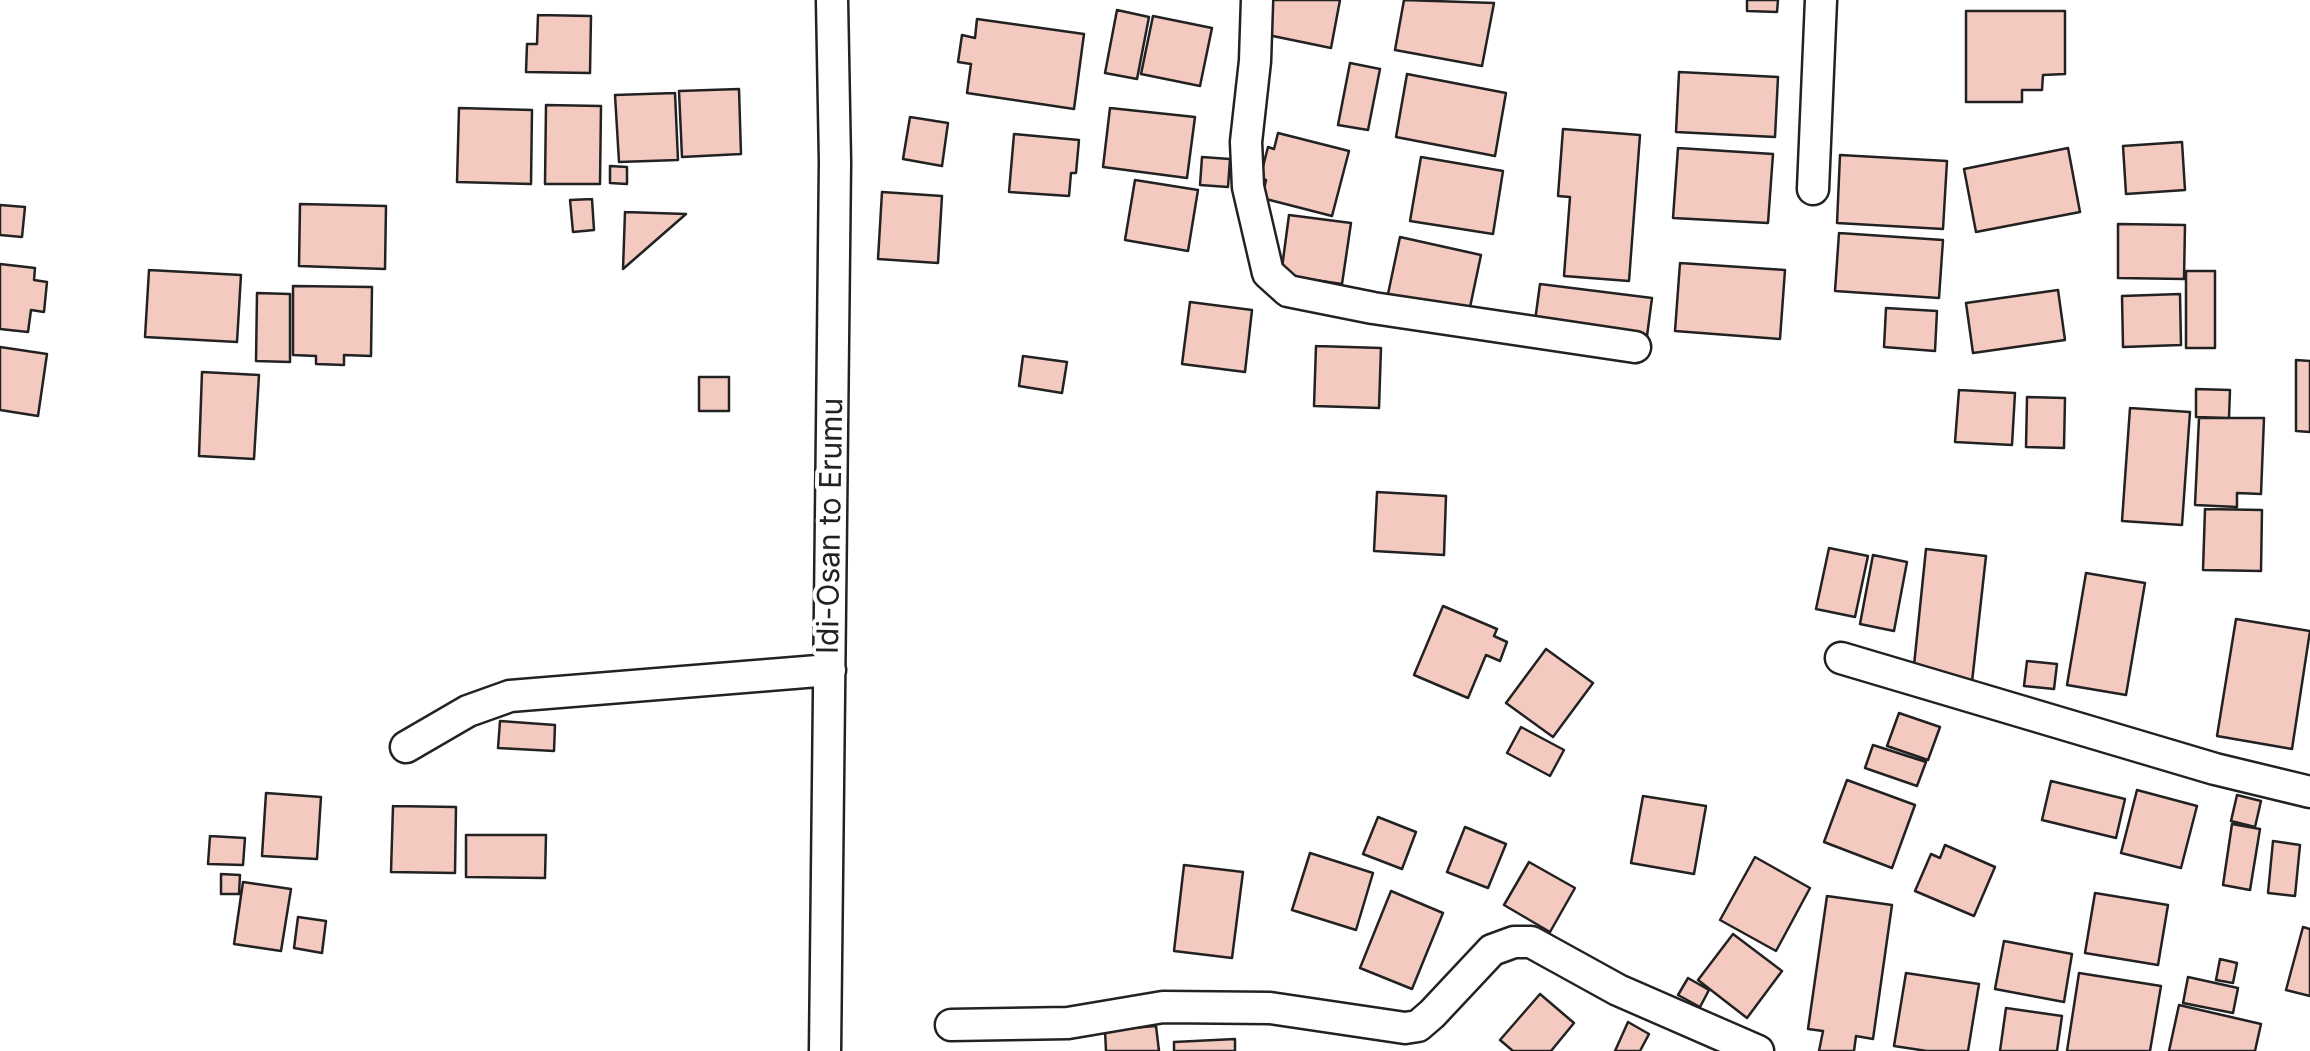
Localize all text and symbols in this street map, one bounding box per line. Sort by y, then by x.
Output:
street label: Idi-Osan to Erumu [811,398,851,654]

